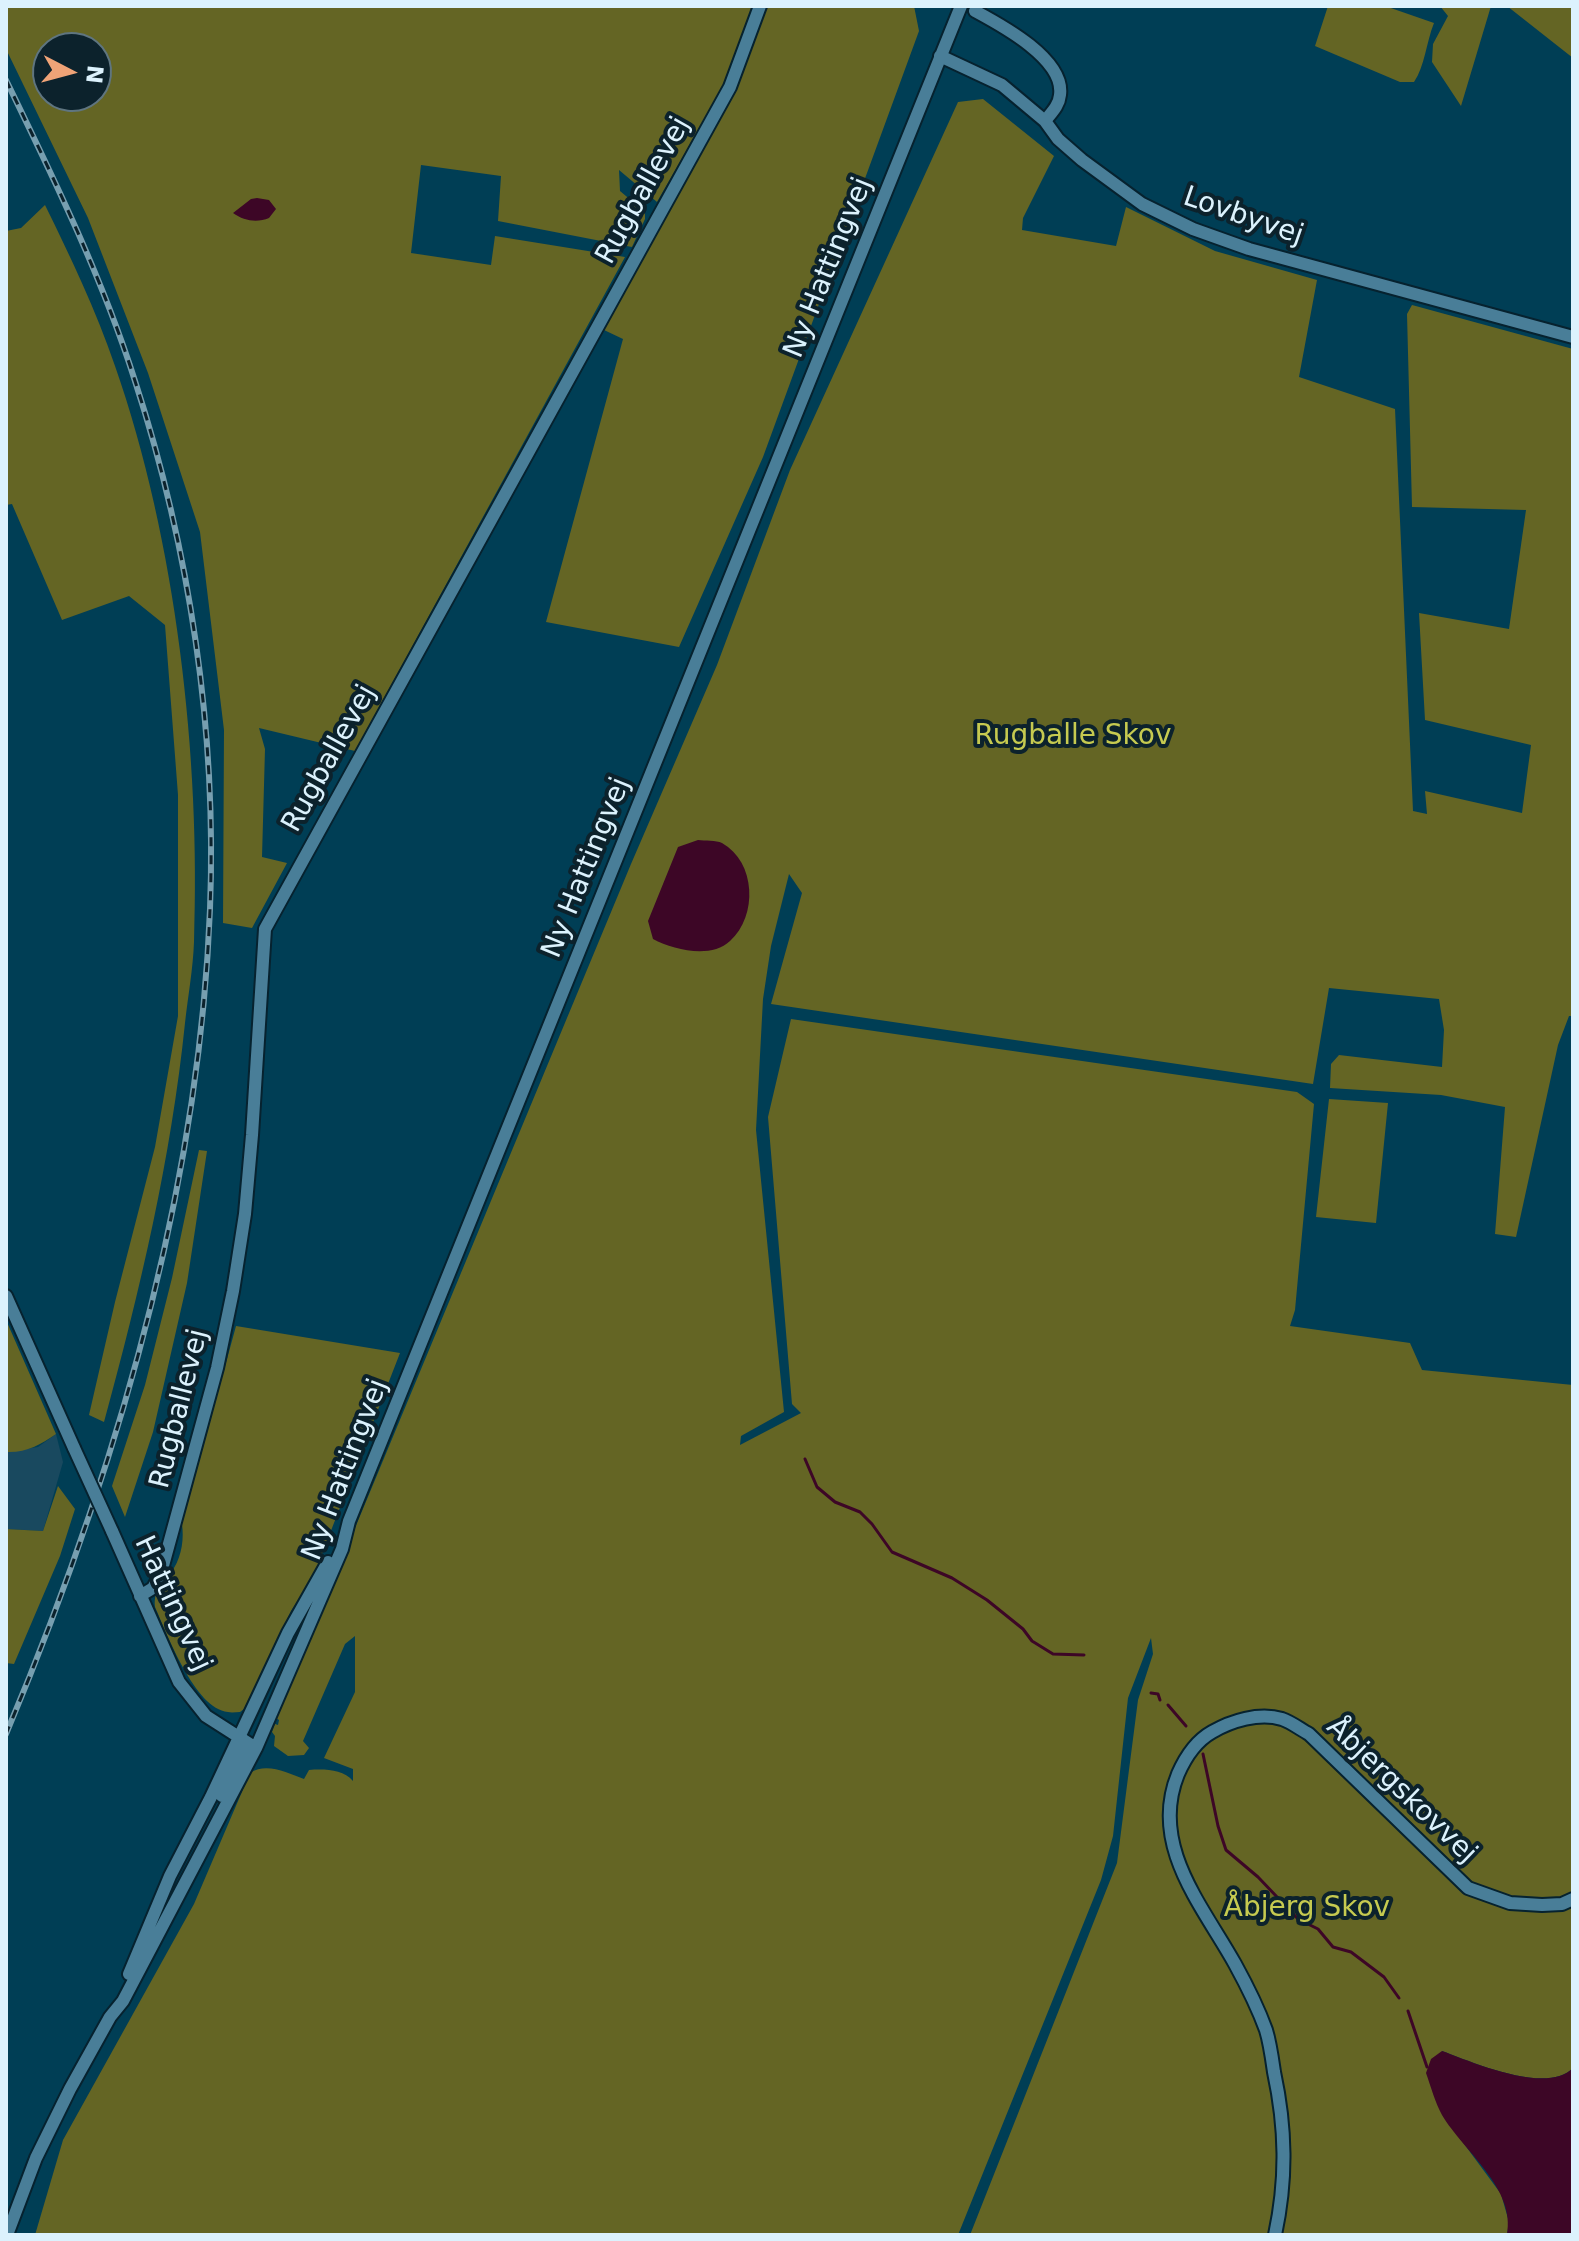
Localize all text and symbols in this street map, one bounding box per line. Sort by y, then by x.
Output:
north arrow [32,32,112,112]
text: N [81,64,108,85]
street label: Rugballevej [590,112,698,270]
street label: Ny Hattingvej [778,173,880,363]
street label: Lovbyvej [1179,181,1307,253]
street label: Rugballevej [276,680,384,838]
park label: Rugballe Skov [974,720,1172,754]
street label: Ny Hattingvej [536,773,638,963]
street label: Rugballevej [144,1326,216,1492]
street label: Ny Hattingvej [296,1375,396,1565]
street label: Hattingvej [126,1531,218,1677]
street label: Åbjergskovvej [1319,1711,1483,1871]
park label: Åbjerg Skov [1224,1892,1390,1926]

